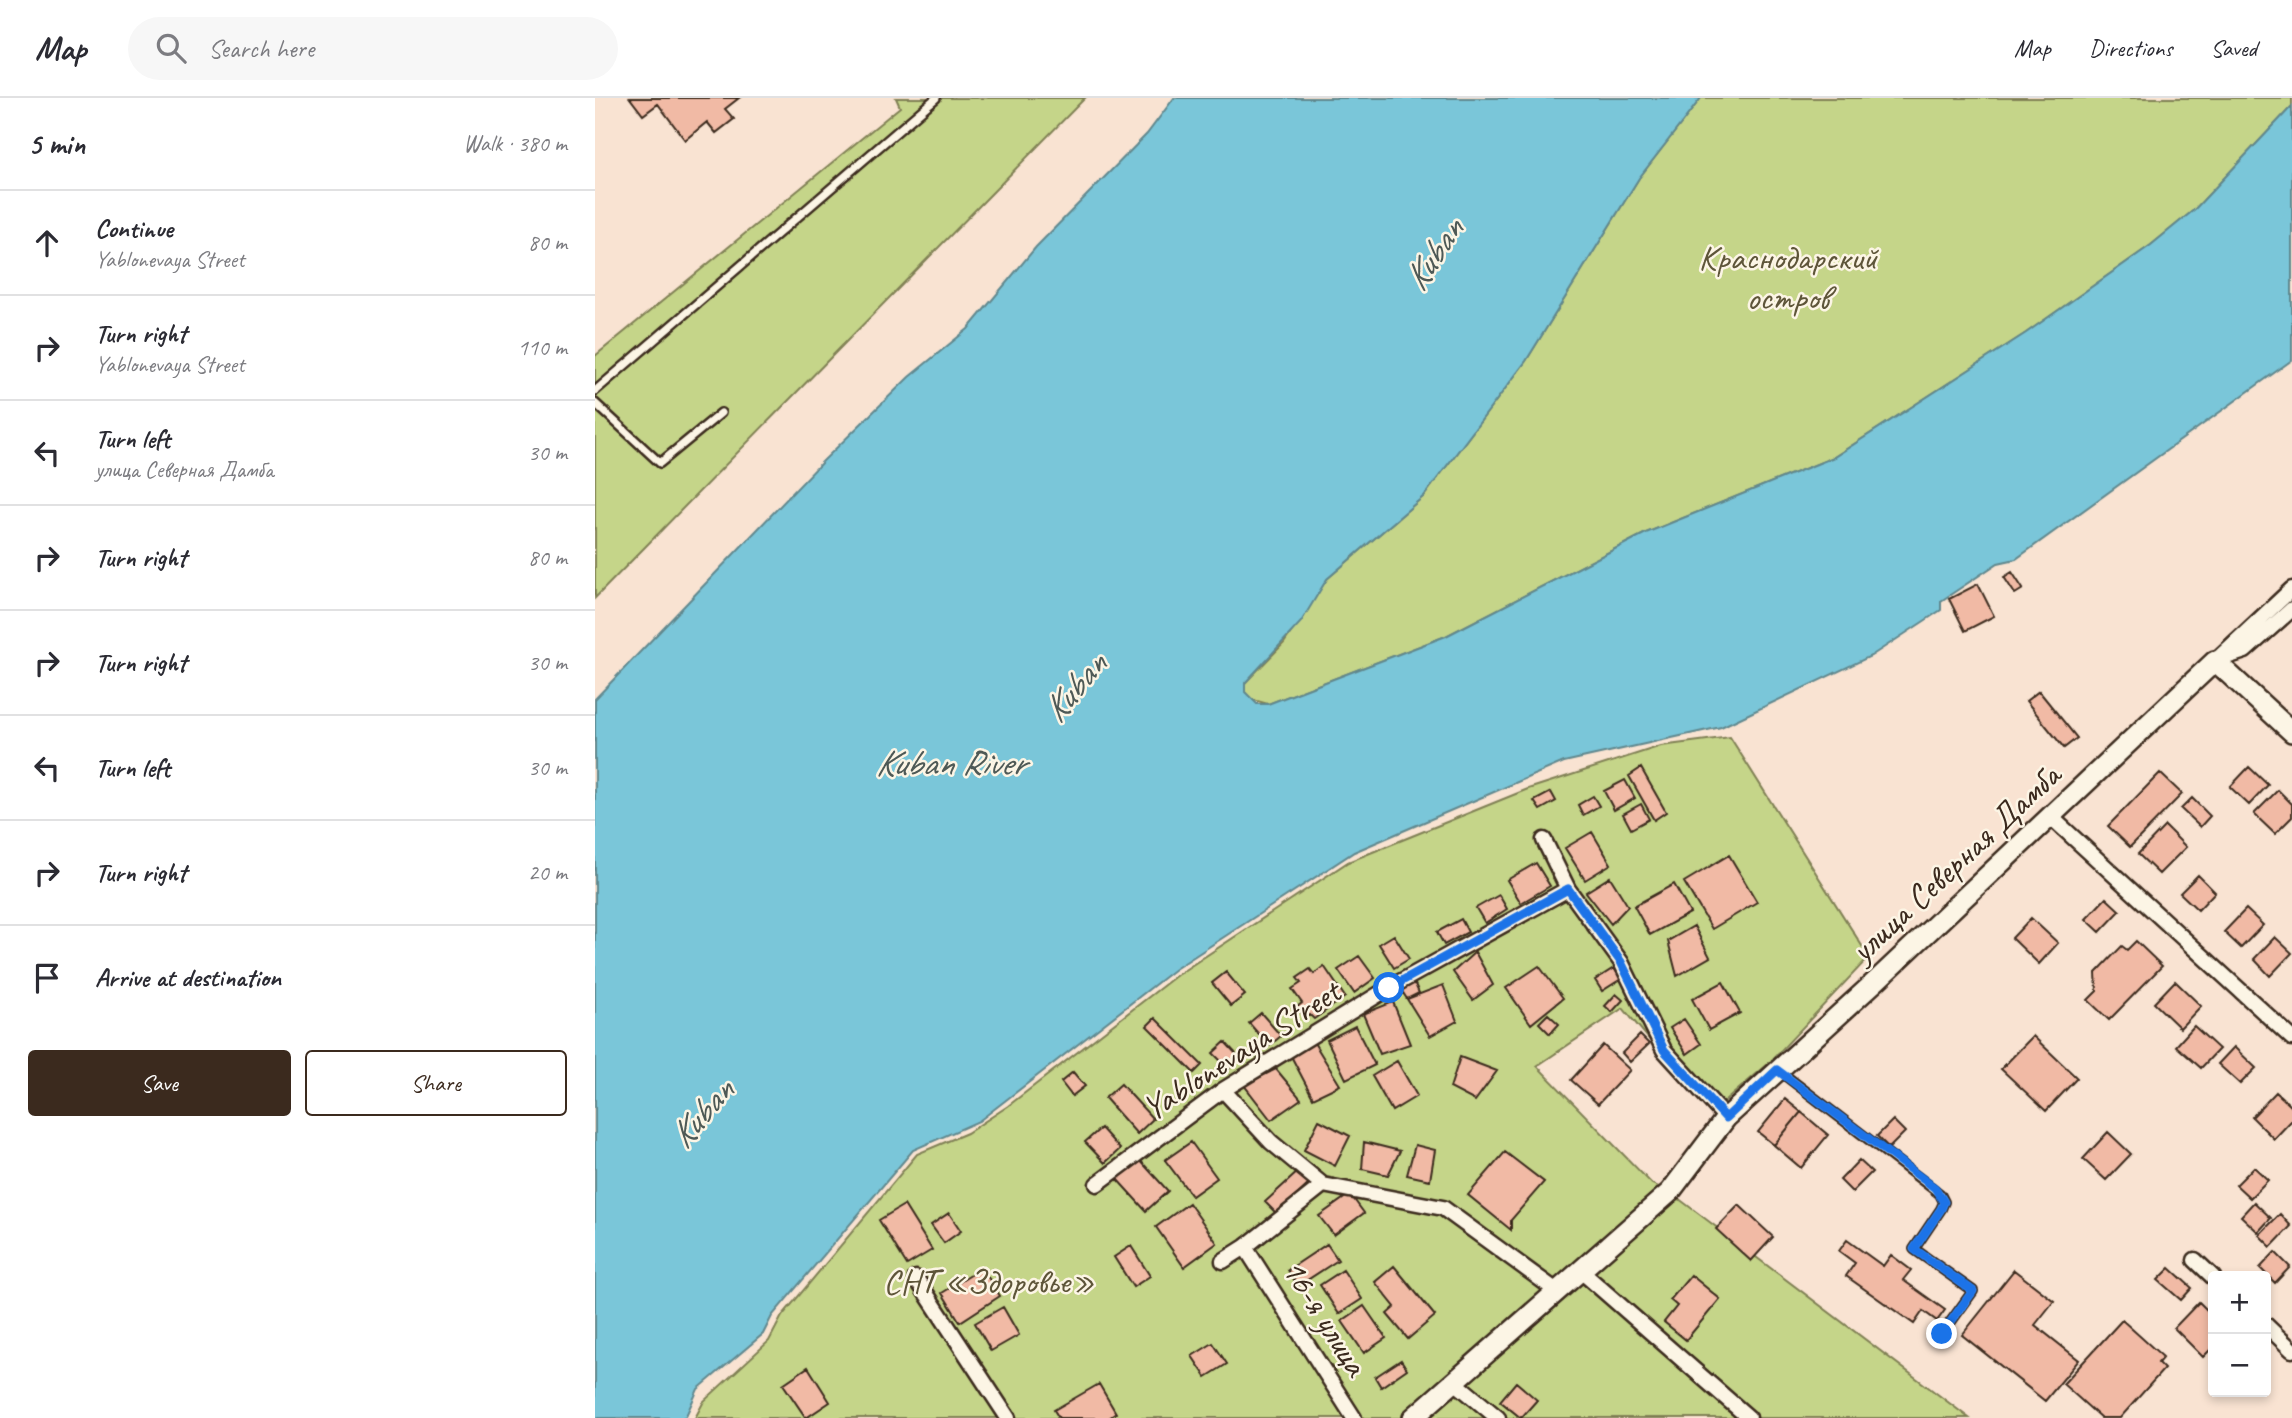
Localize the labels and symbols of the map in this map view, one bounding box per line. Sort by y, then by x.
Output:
water label: Kuban [1392,206,1476,299]
park label: Краснодарский остров [1699,235,1880,320]
water label: Kuban [1031,640,1119,732]
water label: Kuban River [876,739,1031,786]
street label: улица Северная Дамба [1839,752,2072,973]
street label: Yablonevaya Street [1133,967,1352,1131]
route start [1373,972,1404,1003]
water label: Kuban [658,1066,746,1158]
street label: 16-я улица [1272,1250,1380,1386]
park label: СНТ «Здоровье» [883,1259,1095,1304]
route end [1926,1318,1957,1349]

